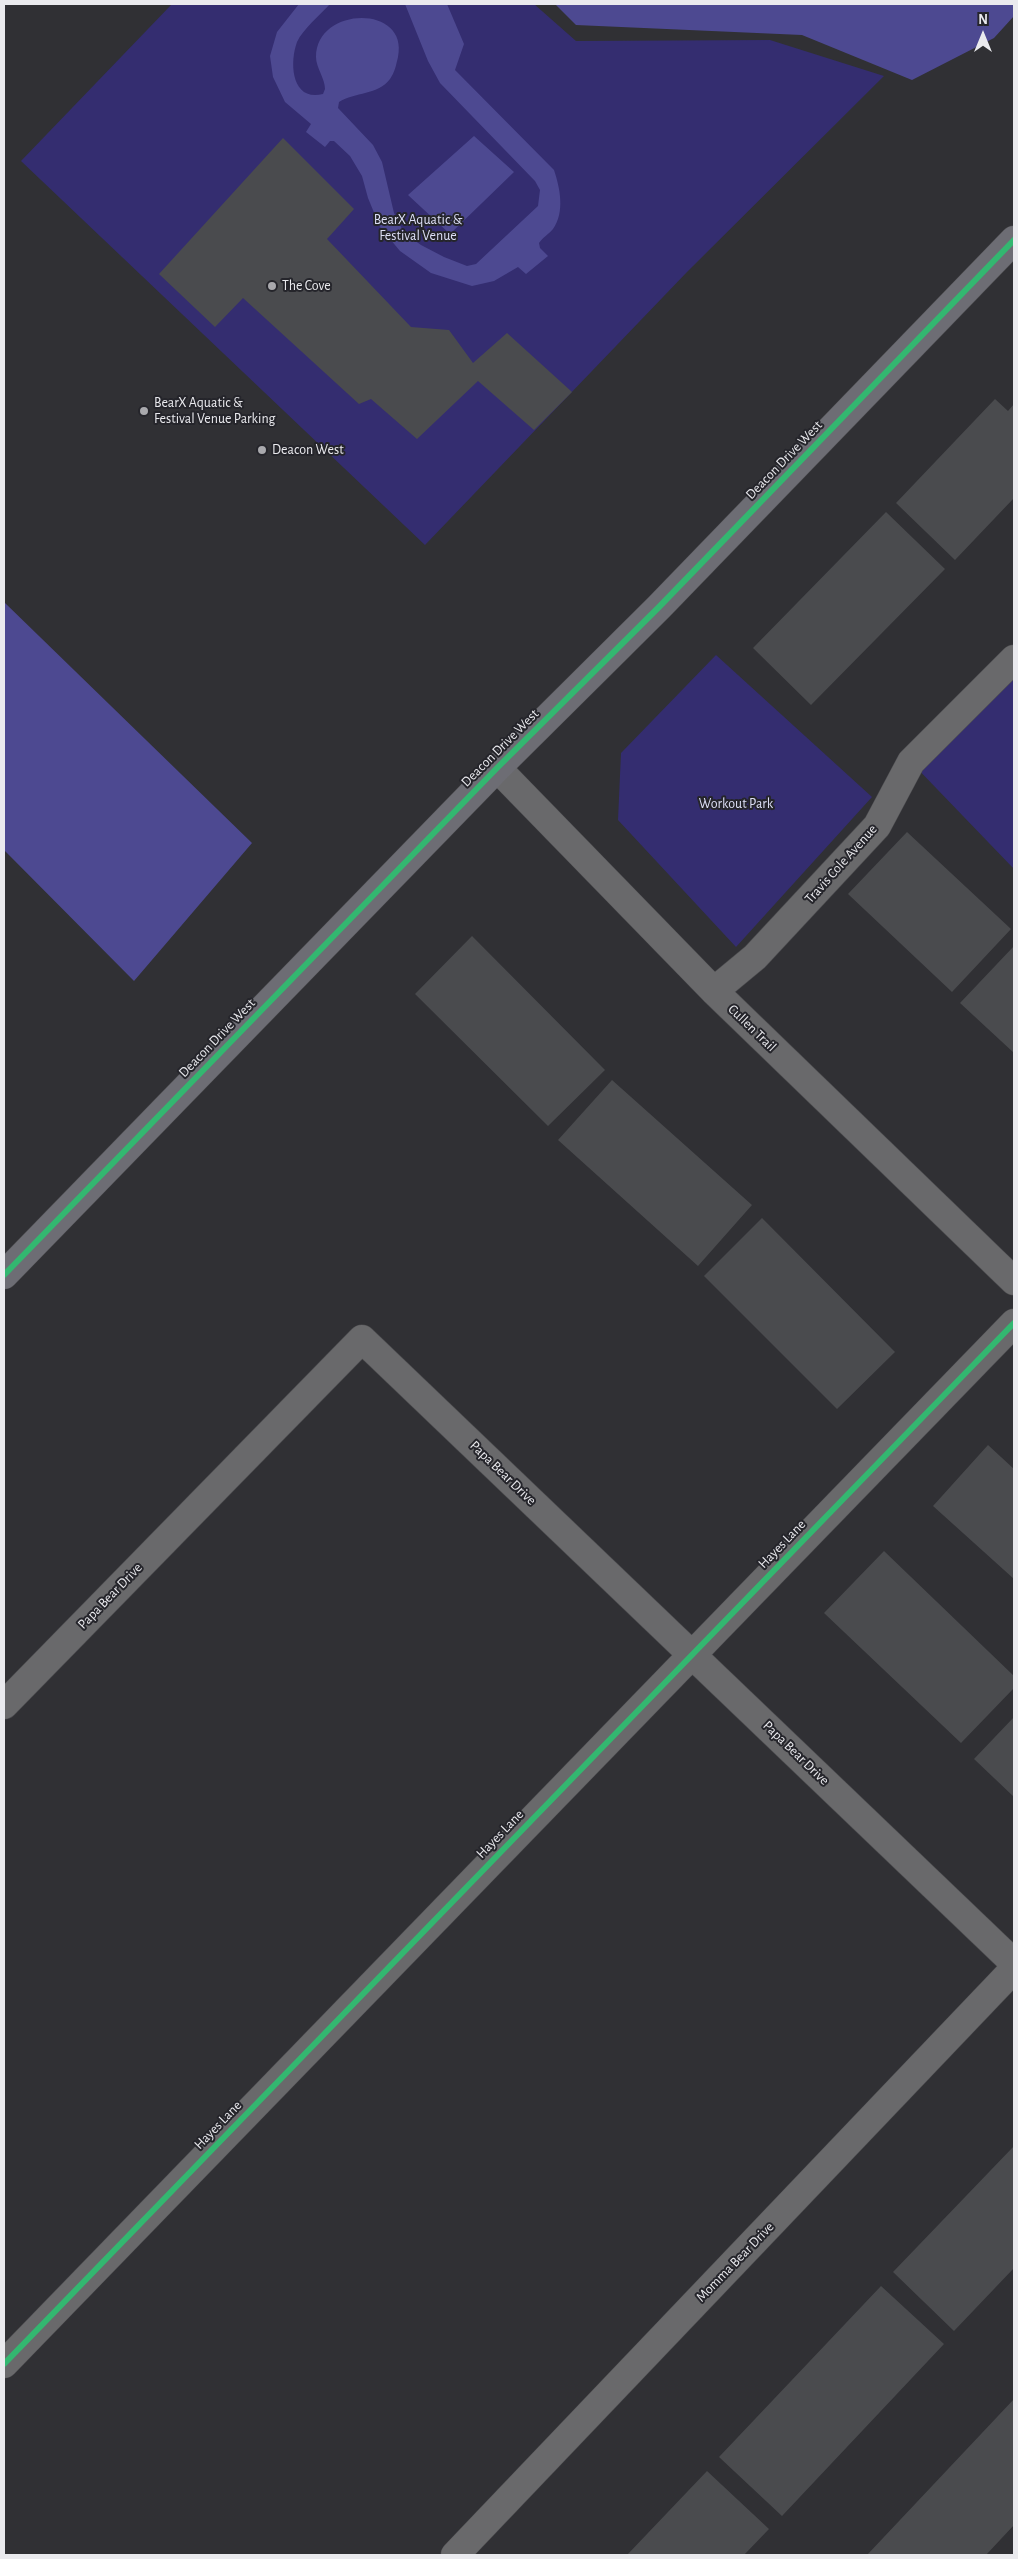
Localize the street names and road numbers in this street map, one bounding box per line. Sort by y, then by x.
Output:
street label: Deacon Drive West [742,417,826,503]
street label: Deacon Drive West [458,706,542,790]
street label: Travis Cole Avenue [801,821,881,907]
street label: Deacon Drive West [175,995,259,1081]
street label: Cullen Trail [724,1001,780,1055]
street label: Papa Bear Drive [466,1437,540,1509]
street label: Hayes Lane [755,1516,809,1572]
street label: Papa Bear Drive [74,1559,146,1633]
street label: Papa Bear Drive [759,1717,833,1789]
street label: Hayes Lane [473,1806,527,1862]
street label: Hayes Lane [191,2097,245,2153]
street label: Momma Bear Drive [693,2219,777,2305]

